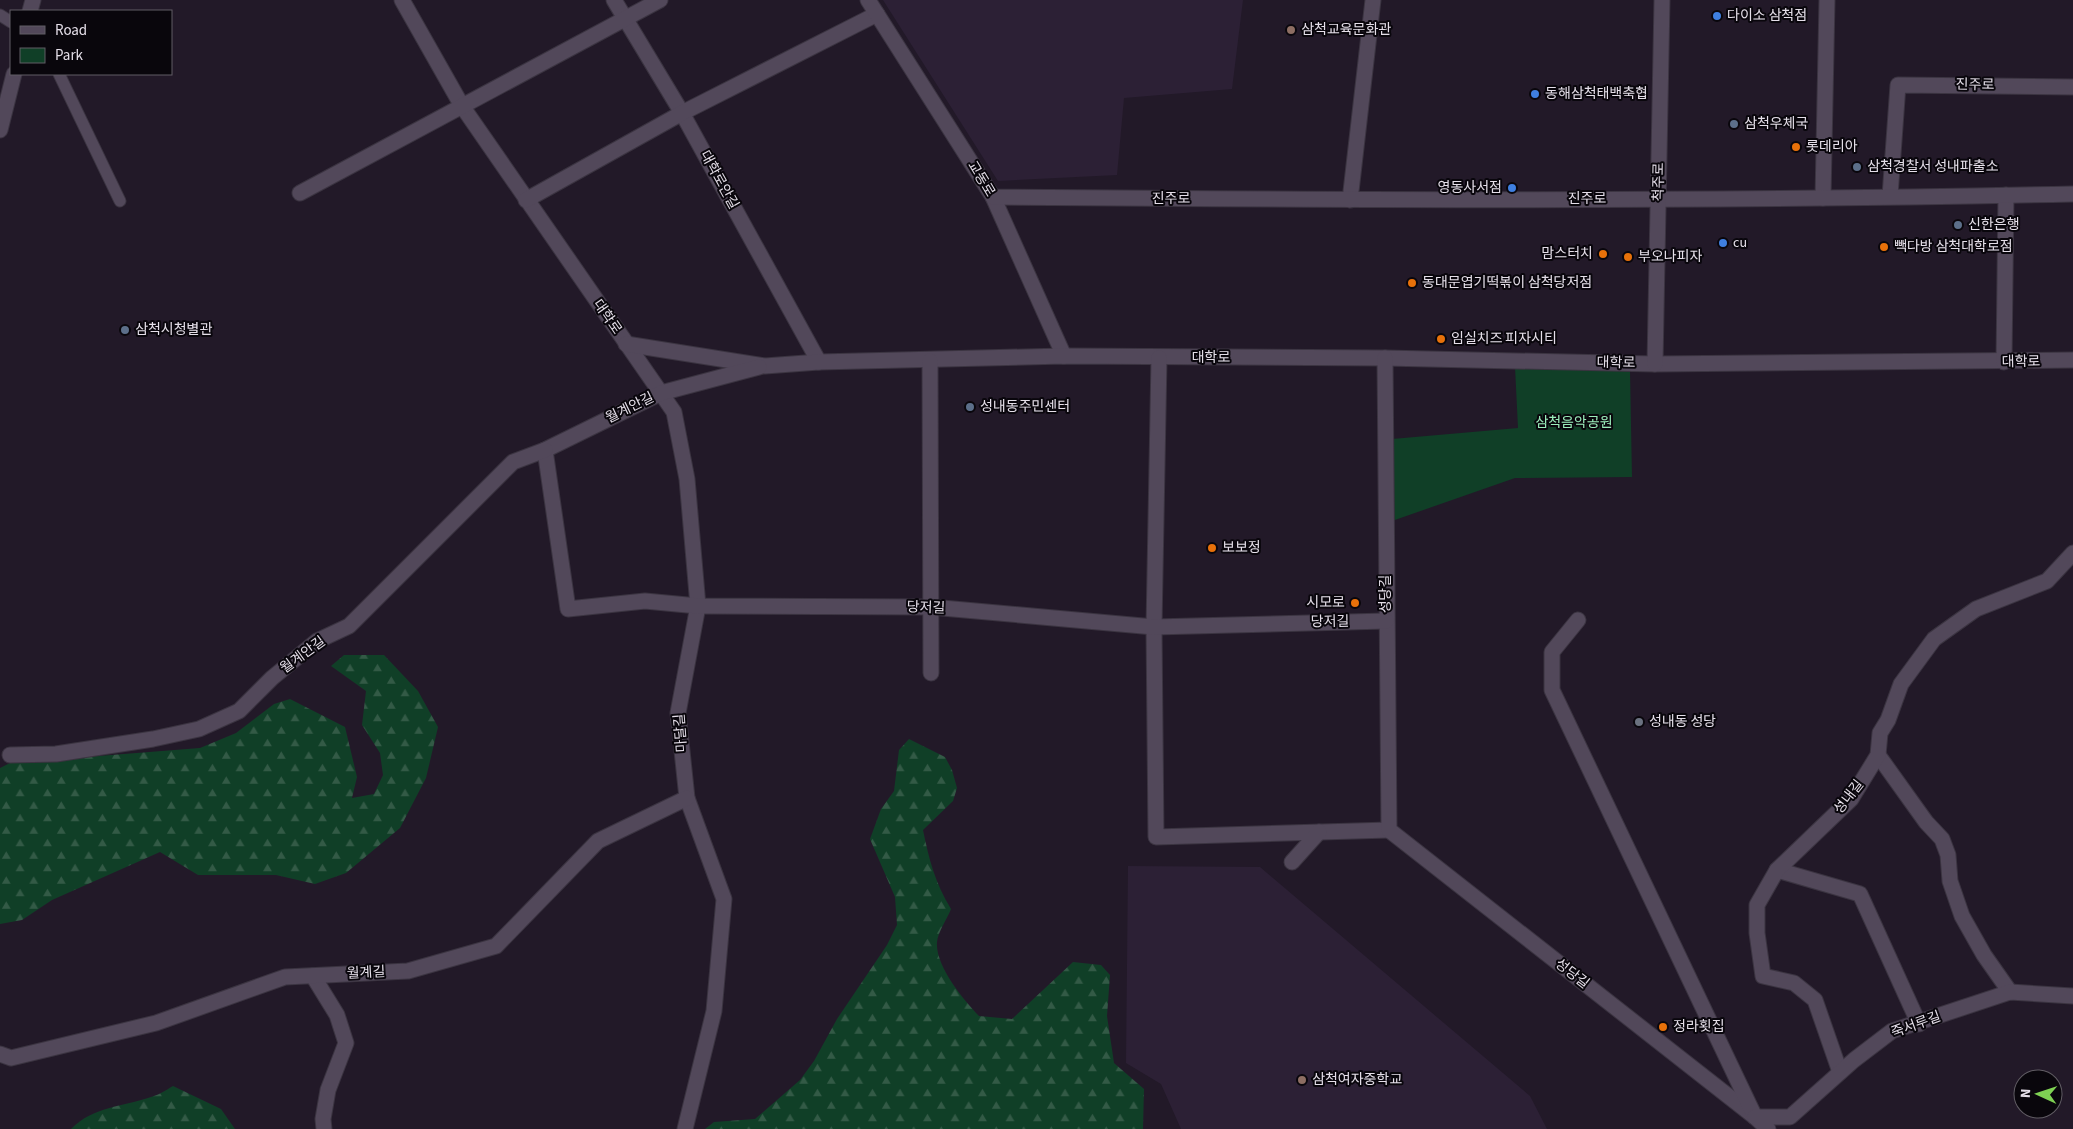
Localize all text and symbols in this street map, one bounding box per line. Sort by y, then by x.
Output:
place label: 다이소 삼척점 [1727,6,1807,26]
legend [10,10,172,75]
marker: 다이소 삼척점 [1711,10,1723,22]
text: Road [55,20,87,41]
place label: 삼척교육문화관 [1301,20,1391,40]
marker: 삼척교육문화관 [1285,24,1297,36]
text: Park [55,45,84,66]
street label: 진주로 [1956,75,1995,95]
place label: 동해삼척태백축협 [1545,84,1648,104]
marker: 동해삼척태백축협 [1529,88,1541,100]
place label: 삼척우체국 [1744,114,1809,134]
marker: 삼척우체국 [1728,118,1740,130]
place label: 롯데리아 [1806,137,1858,157]
marker: 롯데리아 [1790,141,1802,153]
street label: 대학로안길 [695,147,743,213]
street label: 교동로 [962,157,1000,201]
place label: 삼척경찰서 성내파출소 [1867,157,1999,177]
marker: 삼척경찰서 성내파출소 [1851,161,1863,173]
street label: 척주로 [1649,162,1669,201]
place label: 영동사서점 [1438,178,1502,198]
marker: 영동사서점 [1506,182,1518,194]
street label: 진주로 [1152,189,1190,209]
street label: 진주로 [1568,189,1606,209]
place label: 신한은행 [1968,215,2020,235]
marker: 신한은행 [1952,219,1964,231]
place label: cu [1733,233,1747,253]
marker: cu [1717,237,1729,249]
place label: 빽다방 삼척대학로점 [1894,237,2013,257]
marker: 빽다방 삼척대학로점 [1878,241,1890,253]
place label: 맘스터치 [1541,244,1593,264]
place label: 부오나피자 [1638,247,1703,267]
marker: 맘스터치 [1597,248,1609,260]
marker: 부오나피자 [1622,251,1634,263]
place label: 동대문엽기떡볶이 삼척당저점 [1422,273,1592,293]
marker: 동대문엽기떡볶이 삼척당저점 [1406,277,1418,289]
street label: 대학로 [588,295,626,339]
place label: 삼척시청별관 [135,320,212,340]
marker: 삼척시청별관 [119,324,131,336]
place label: 임실치즈 피자시티 [1451,329,1557,349]
marker: 임실치즈 피자시티 [1435,333,1447,345]
street label: 대학로 [1192,348,1230,368]
street label: 대학로 [2002,352,2041,372]
street label: 대학로 [1597,353,1636,373]
street label: 월계안길 [602,388,658,428]
place label: 성내동주민센터 [980,397,1070,417]
marker: 성내동주민센터 [964,401,976,413]
park label: 삼척음악공원 [1535,413,1613,433]
place label: 보보정 [1222,538,1261,558]
marker: 보보정 [1206,542,1218,554]
street label: 성당길 [1376,575,1396,613]
place label: 시모로 [1306,593,1345,613]
street label: 당저길 [906,597,946,619]
marker: 시모로 [1349,597,1361,609]
street label: 당저길 [1311,612,1349,632]
street label: 월계안길 [276,632,330,678]
place label: 성내동 성당 [1649,712,1716,732]
street label: 마달길 [670,713,692,753]
marker: 성내동 성당 [1633,716,1645,728]
street label: 성내길 [1829,776,1869,818]
street label: 성당길 [1551,954,1593,994]
street label: 월계길 [346,962,386,984]
street label: 죽서루길 [1888,1007,1944,1043]
place label: 정라횟집 [1673,1017,1725,1037]
marker: 정라횟집 [1657,1021,1669,1033]
north arrow [2013,1069,2063,1119]
place label: 삼척여자중학교 [1312,1070,1402,1090]
marker: 삼척여자중학교 [1296,1074,1308,1086]
text: N [2016,1088,2036,1099]

